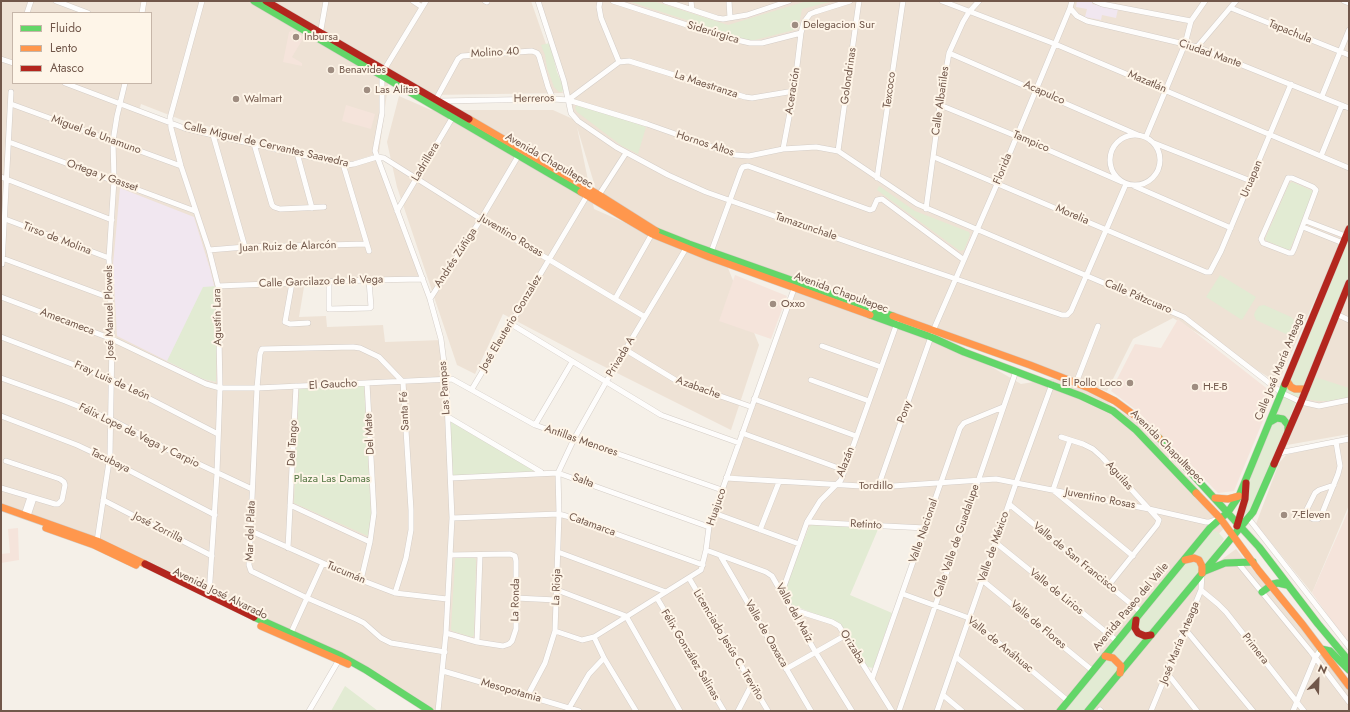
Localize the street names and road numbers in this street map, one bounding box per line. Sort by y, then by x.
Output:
street label: Tapachula [1266,17,1314,47]
street label: Siderúrgica [685,19,741,47]
street label: Ciudad Mante [1177,37,1243,71]
street label: Molino 40 [470,45,520,61]
street label: Golondrinas [838,47,860,105]
street label: Calle Albañiles [930,66,952,136]
street label: Aceración [783,67,803,115]
street label: Mazatlán [1126,68,1168,96]
street label: La Maestranza [673,69,739,101]
street label: Texcoco [881,71,899,109]
street label: Acapulco [1021,78,1067,108]
street label: Herreros [514,92,554,106]
street label: Miguel de Unamuno [49,113,143,157]
street label: Calle Miguel de Cervantes Saavedra [182,120,350,170]
street label: Hornos Altos [674,128,736,160]
street label: Tampico [1011,128,1051,156]
street label: Avenida Chapultepec [503,130,595,192]
street label: Ladrillera [409,140,443,184]
street label: Florida [991,152,1015,186]
street label: Ortega y Gasset [65,157,139,195]
street label: Uruapan [1238,158,1266,200]
street label: Morelia [1053,202,1091,228]
street label: Tamazunchale [774,210,838,244]
street label: Juventino Rosas [477,212,545,260]
street label: Tirso de Molina [21,220,93,258]
street label: Andrés Zúñiga [432,226,480,290]
street label: Juan Ruiz de Alarcón [239,239,337,255]
street label: José Manuel Plowels [103,265,117,359]
street label: Avenida Chapultepec [792,270,890,316]
street label: José Eleuterio Gonzalez [477,272,545,374]
street label: Calle Garcilazo de la Vega [259,273,383,291]
street label: Calle Pátzcuaro [1102,277,1174,317]
street label: Agustín Lara [211,288,225,346]
street label: Amecameca [38,306,96,338]
street label: Calle José María Arteaga [1252,311,1308,423]
street label: Privada A [604,334,638,380]
street label: Fray Luis de León [72,358,152,404]
street label: Las Pampas [437,361,453,415]
street label: Azabache [674,374,722,402]
street label: El Gaucho [308,377,358,393]
street label: Santa Fé [397,391,413,431]
street label: Pony [895,399,915,425]
street label: Félix Lope de Vega y Carpio [77,401,201,471]
street label: Avenida Chapultepec [1127,407,1207,487]
street label: Del Mate [362,413,378,455]
street label: Del Tango [285,420,301,466]
street label: Antillas Menores [543,422,619,460]
street label: Alazán [834,445,858,479]
street label: Tacubaya [88,446,132,476]
street label: Aguilas [1103,459,1135,493]
street label: Salta [571,471,595,491]
street label: Tordillo [859,479,893,493]
street label: Calle Valle de Guadalupe [931,483,983,599]
street label: Juventino Rosas [1064,486,1136,512]
street label: Huajuco [704,487,730,527]
street label: Valle Nacional [907,497,941,565]
street label: Mar del Plata [243,500,259,562]
street label: José Zorrilla [131,510,185,546]
street label: Catamarca [567,510,617,540]
street label: Valle de México [976,510,1012,584]
street label: Retinto [850,518,882,532]
street label: Valle de San Francisco [1030,520,1120,596]
street label: Tucumán [325,559,367,587]
street label: Avenida Paseo del Valle [1090,560,1172,654]
street label: Avenida José Alvarado [170,565,270,623]
street label: Valle de Lirios [1026,566,1086,618]
street label: La Rioja [550,568,564,606]
street label: La Ronda [509,578,523,622]
street label: Valle del Maíz [772,581,816,645]
street label: Licenciado Jesús C. Treviño [690,587,766,703]
street label: Valle de Oaxaca [741,598,791,670]
street label: Valle de Flores [1008,598,1068,652]
street label: José María Arteaga [1157,600,1203,686]
street label: Félix González Salinas [658,607,722,703]
street label: Valle de Anáhuac [964,614,1036,676]
street label: Orizaba [837,628,867,666]
street label: Primera [1239,631,1271,667]
street label: Mesopotamia [479,676,543,706]

